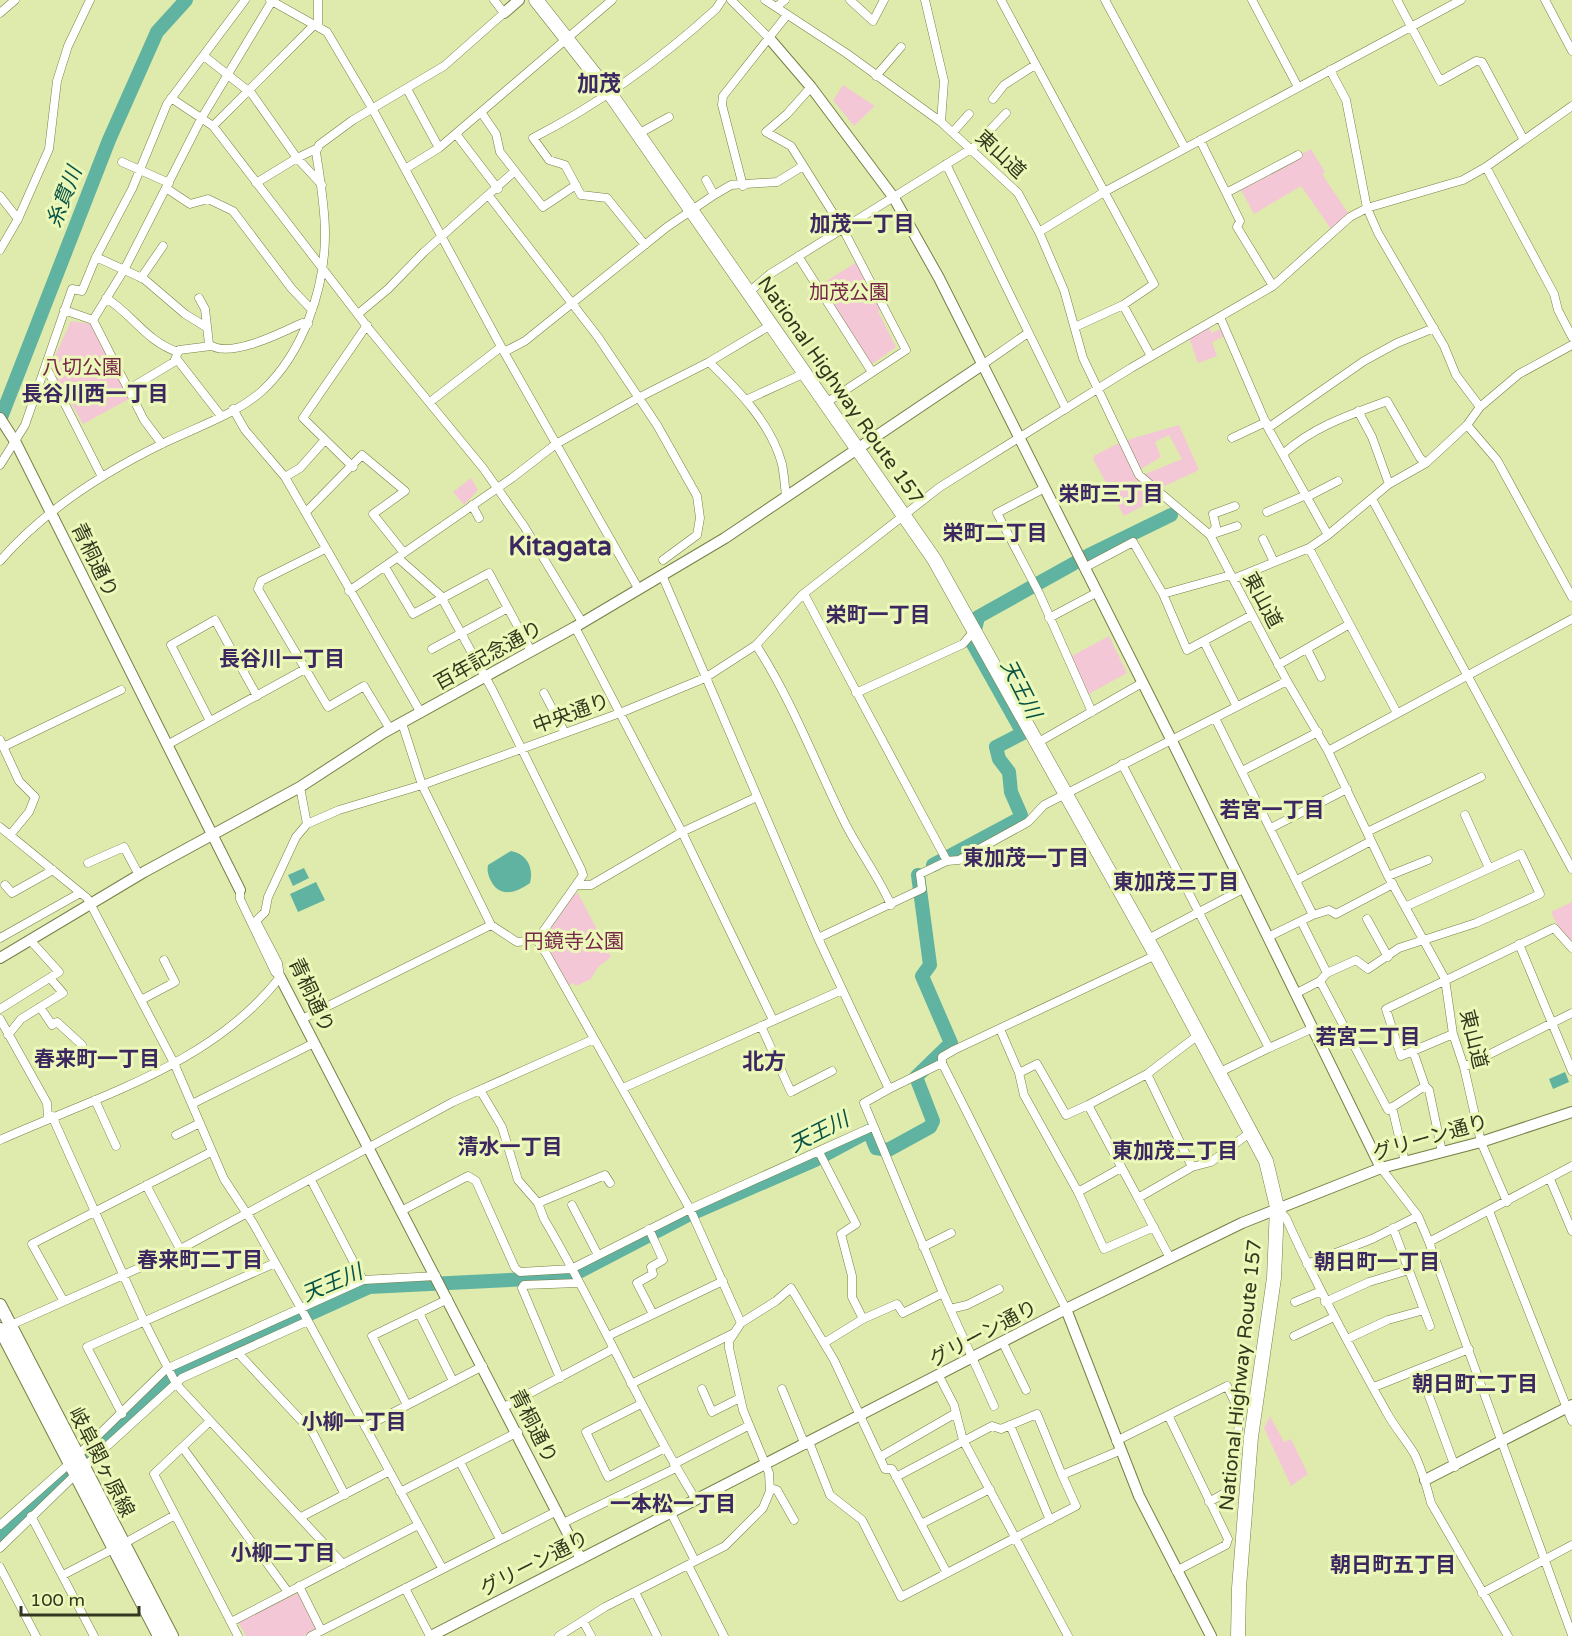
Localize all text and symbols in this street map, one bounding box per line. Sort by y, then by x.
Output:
district label: 加茂 [577,71,621,97]
street label: 東山道 [970,125,1030,184]
water label: 糸貫川 [42,161,88,231]
district label: 加茂一丁目 [810,212,915,237]
street label: National Highway Route 157 [752,272,928,509]
park label: 加茂公園 [809,281,889,305]
park label: 八切公園 [42,356,122,380]
district label: 長谷川西一丁目 [22,382,169,407]
district label: 栄町三丁目 [1059,482,1164,507]
street label: 青桐通り [66,519,122,602]
district label: 栄町二丁目 [943,521,1048,546]
district label: Kitagata [508,531,612,562]
street label: 東山道 [1237,568,1287,633]
district label: 栄町一丁目 [826,603,931,628]
street label: 百年記念通り [430,616,547,695]
district label: 長谷川一丁目 [219,647,345,672]
water label: 天王川 [995,655,1047,725]
street label: 中央通り [530,689,613,739]
district label: 若宮一丁目 [1220,798,1325,823]
district label: 東加茂一丁目 [963,846,1089,871]
district label: 東加茂三丁目 [1113,870,1239,895]
park label: 円鏡寺公園 [524,930,624,954]
street label: 青桐通り [283,954,339,1037]
street label: 東山道 [1454,1007,1492,1071]
district label: 若宮二丁目 [1316,1025,1421,1050]
district label: 春来町一丁目 [34,1047,160,1072]
district label: 北方 [742,1049,786,1075]
water label: 天王川 [785,1106,855,1158]
street label: グリーン通り [1370,1110,1491,1166]
district label: 清水一丁目 [458,1135,563,1160]
district label: 東加茂二丁目 [1112,1139,1238,1164]
street label: National Highway Route 157 [1215,1238,1267,1512]
district label: 春来町二丁目 [137,1248,263,1273]
district label: 朝日町一丁目 [1314,1250,1440,1275]
water label: 天王川 [298,1259,368,1307]
street label: グリーン通り [925,1295,1042,1372]
district label: 朝日町二丁目 [1412,1372,1538,1397]
street label: 青桐通り [504,1385,562,1468]
street label: 岐阜関ヶ原線 [63,1404,139,1521]
district label: 小柳一丁目 [302,1410,407,1435]
district label: 一本松一丁目 [610,1492,736,1517]
street label: グリーン通り [476,1526,593,1602]
district label: 小柳二丁目 [231,1541,336,1566]
district label: 朝日町五丁目 [1330,1553,1456,1578]
scale bar [21,1579,140,1617]
text: 100 m [30,1589,85,1611]

